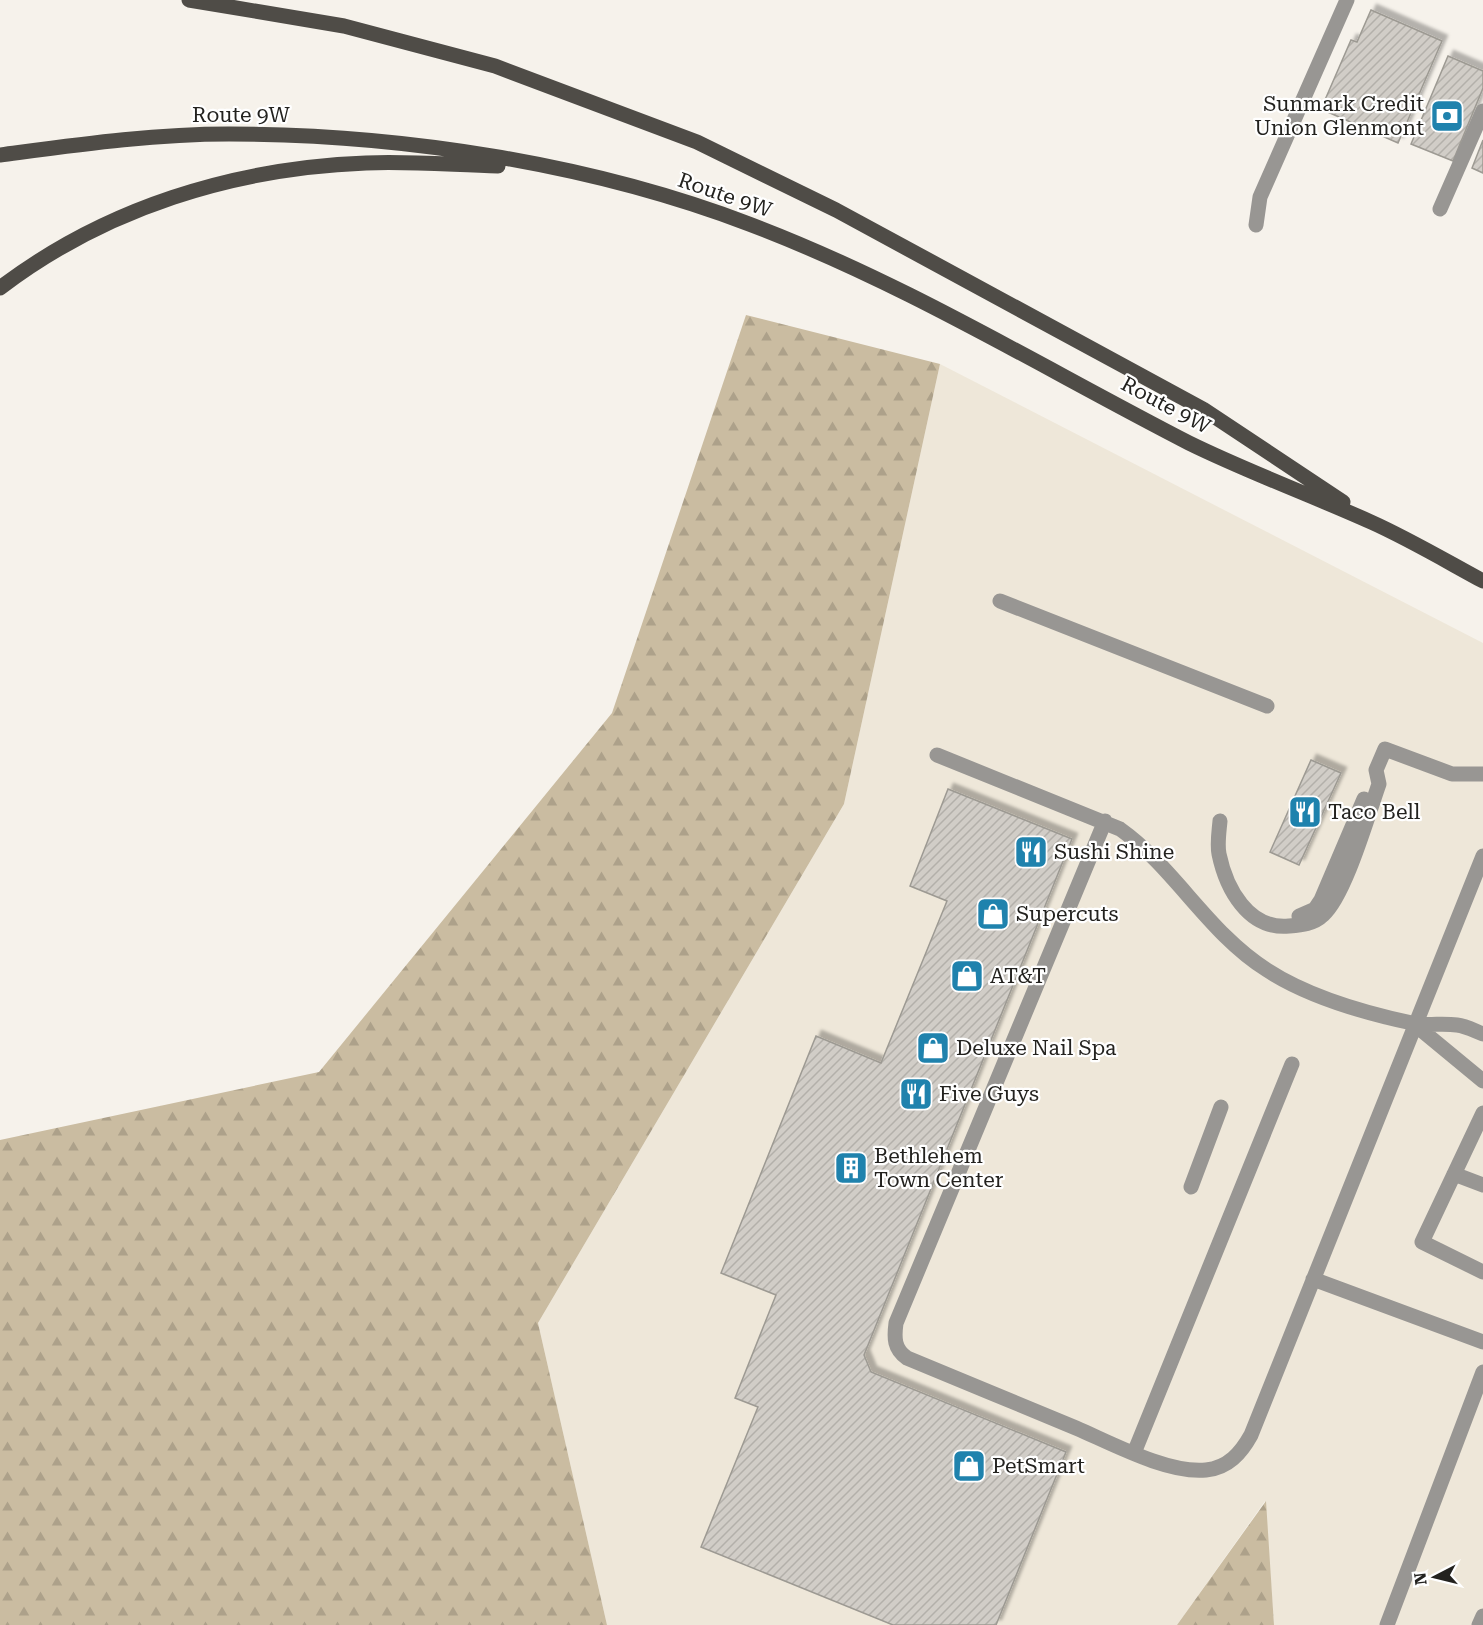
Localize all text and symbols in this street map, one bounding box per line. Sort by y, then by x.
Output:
place label: Sunmark Credit Union Glenmont [1254,92,1424,140]
bank icon: Sunmark Credit Union Glenmont [1429,98,1465,134]
street label: Route 9W [192,103,291,127]
street label: Route 9W [675,168,776,222]
street label: Route 9W [1117,371,1215,439]
restaurant icon: Taco Bell [1287,794,1323,830]
place label: Taco Bell [1328,800,1421,824]
restaurant icon: Sushi Shine [1013,834,1049,870]
place label: Sushi Shine [1054,840,1174,864]
shop icon: Supercuts [975,896,1011,932]
place label: Supercuts [1016,902,1119,926]
shop icon: AT&T [949,958,985,994]
place label: AT&T [990,964,1046,988]
shop icon: Deluxe Nail Spa [915,1030,951,1066]
place label: Deluxe Nail Spa [956,1036,1117,1060]
restaurant icon: Five Guys [898,1076,934,1112]
place label: Five Guys [939,1082,1039,1106]
place label: Bethlehem Town Center [874,1144,1004,1192]
building icon: Bethlehem Town Center [833,1150,869,1186]
shop icon: PetSmart [951,1448,987,1484]
place label: PetSmart [992,1454,1085,1478]
north arrow [1405,1547,1465,1607]
text: N [1410,1571,1431,1586]

